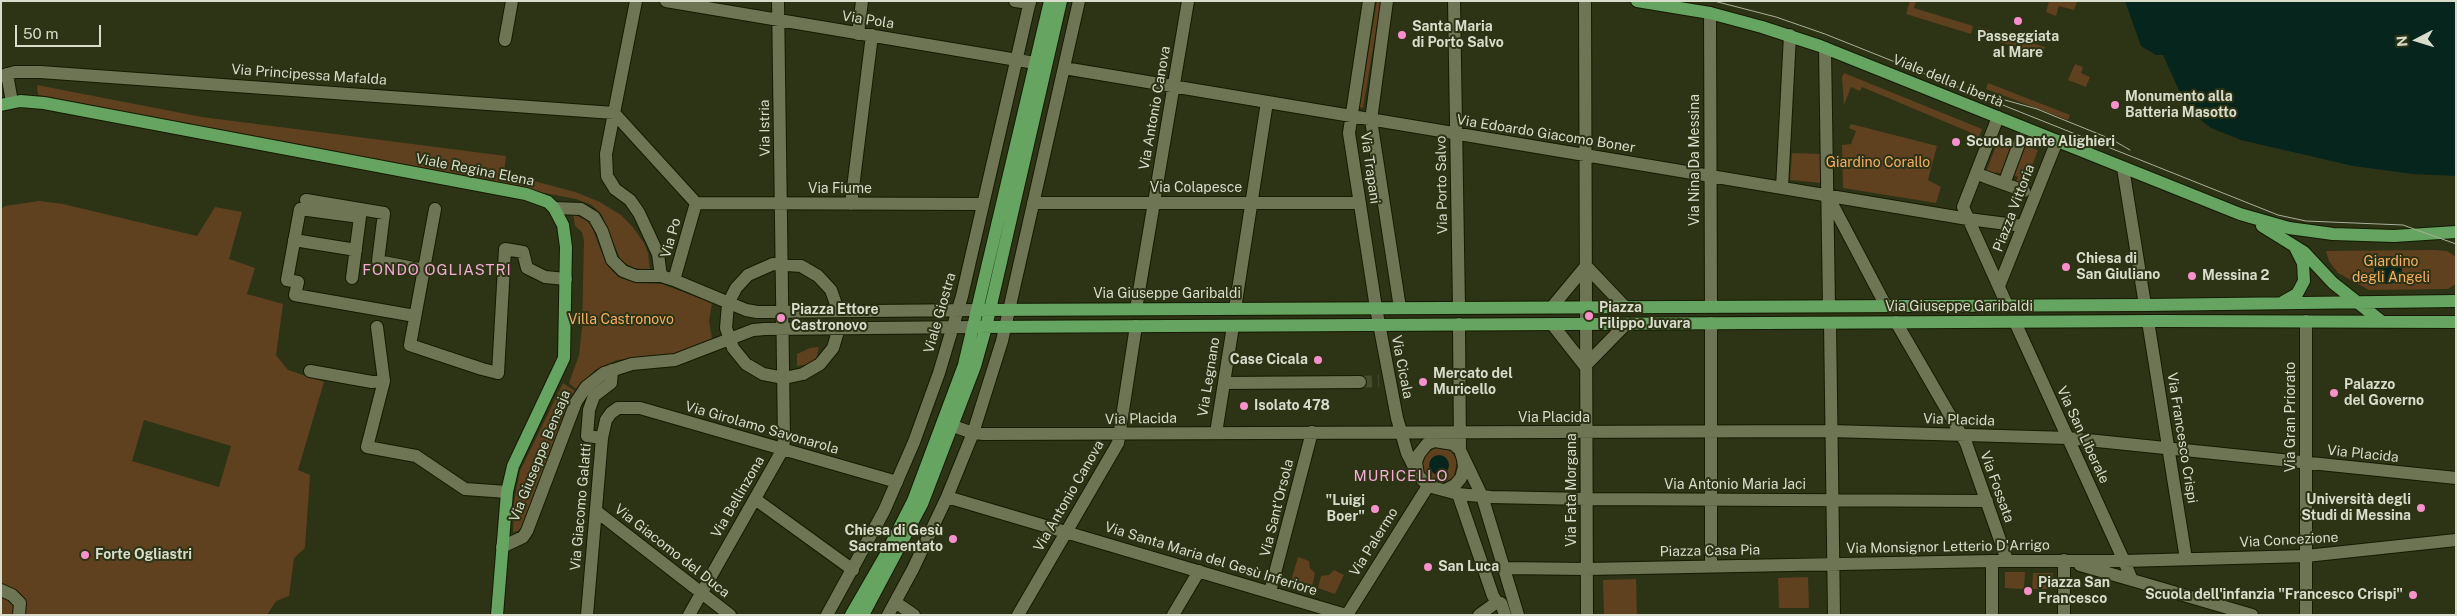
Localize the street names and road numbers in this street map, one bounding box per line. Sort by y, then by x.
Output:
street label: Via Pola [841,8,895,32]
street label: Via Antonio Canova [1136,45,1174,171]
street label: Viale della Libertà [1890,51,2006,111]
street label: Via Principessa Mafalda [231,61,387,89]
street label: Via Nina Da Messina [1687,94,1703,226]
street label: Via Istria [756,99,774,157]
street label: Via Edoardo Giacomo Boner [1455,112,1637,156]
street label: Via Trapani [1357,131,1383,205]
street label: Via Porto Salvo [1433,136,1451,234]
street label: Viale Regina Elena [414,150,536,190]
street label: Piazza Vittoria [1990,162,2038,254]
street label: Via Colapesce [1150,180,1242,196]
street label: Via Fiume [808,181,872,197]
street label: Via Po [657,216,685,260]
street label: Viale Giostra [921,271,959,355]
street label: Via Giuseppe Garibaldi [1093,286,1241,302]
street label: Via Giuseppe Garibaldi [1885,299,2033,315]
street label: Via Cicala [1388,334,1416,400]
street label: Via Legnano [1194,336,1224,418]
street label: Via Gran Priorato [2283,362,2299,472]
street label: Via Francesco Crispi [2163,371,2201,505]
street label: Via San Liberale [2053,384,2113,486]
street label: Via Giuseppe Bensaja [506,388,574,524]
street label: Via Girolamo Savonarola [683,398,841,458]
street label: Via Placida [1105,410,1177,428]
street label: Via Placida [1518,410,1590,426]
street label: Via Placida [1923,410,1995,430]
street label: Via Fata Morgana [1564,433,1580,547]
street label: Via Antonio Canova [1030,437,1108,555]
street label: Via Placida [2326,442,2400,466]
street label: Via Giacomo Galatti [567,443,595,571]
street label: Via Fossata [1976,449,2018,525]
street label: Via Bellinzona [708,453,768,541]
street label: Via Sant'Orsola [1257,457,1297,559]
street label: Via Antonio Maria Jaci [1664,477,1806,493]
street label: Via Giacomo del Duca [611,501,733,601]
street label: Via Palermo [1346,505,1402,579]
street label: Via Santa Maria del Gesù Inferiore [1103,519,1319,599]
street label: Via Concezione [2239,529,2339,551]
street label: Via Monsignor Letterio D'Arrigo [1846,537,2050,557]
street label: Piazza Casa Pia [1660,542,1760,560]

